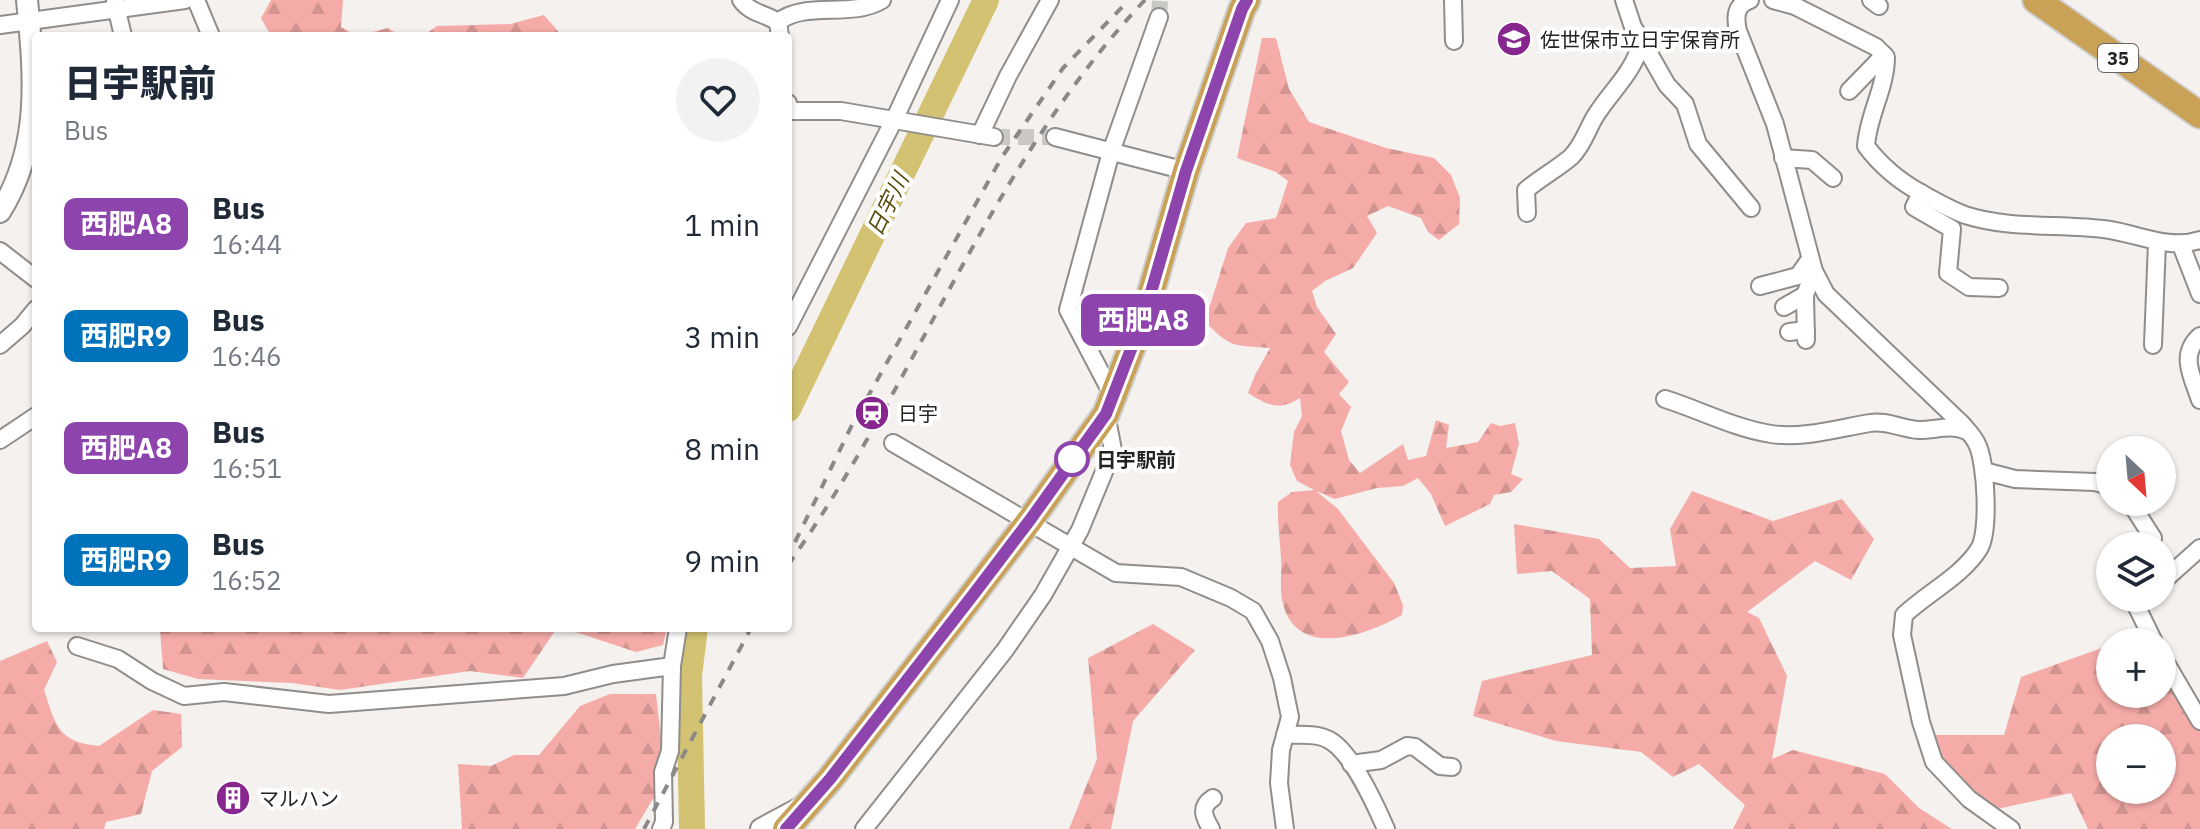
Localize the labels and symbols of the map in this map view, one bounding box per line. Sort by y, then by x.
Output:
school or university icon: 佐世保市立日宇保育所 [1495,20,1533,58]
place label: 佐世保市立日宇保育所 [1540,26,1740,53]
road number: 35 [2098,44,2138,72]
water label: 日宇川 [859,166,915,240]
line badge: 西肥A8 [1087,294,1199,346]
station icon: 日宇 [853,394,891,432]
place label: 日宇 [898,400,938,427]
north arrow [2096,436,2176,516]
marker: 日宇駅前 [1055,442,1089,476]
place label: 日宇駅前 [1096,446,1176,473]
building icon: マルハン [214,779,252,817]
place label: マルハン [259,785,339,812]

